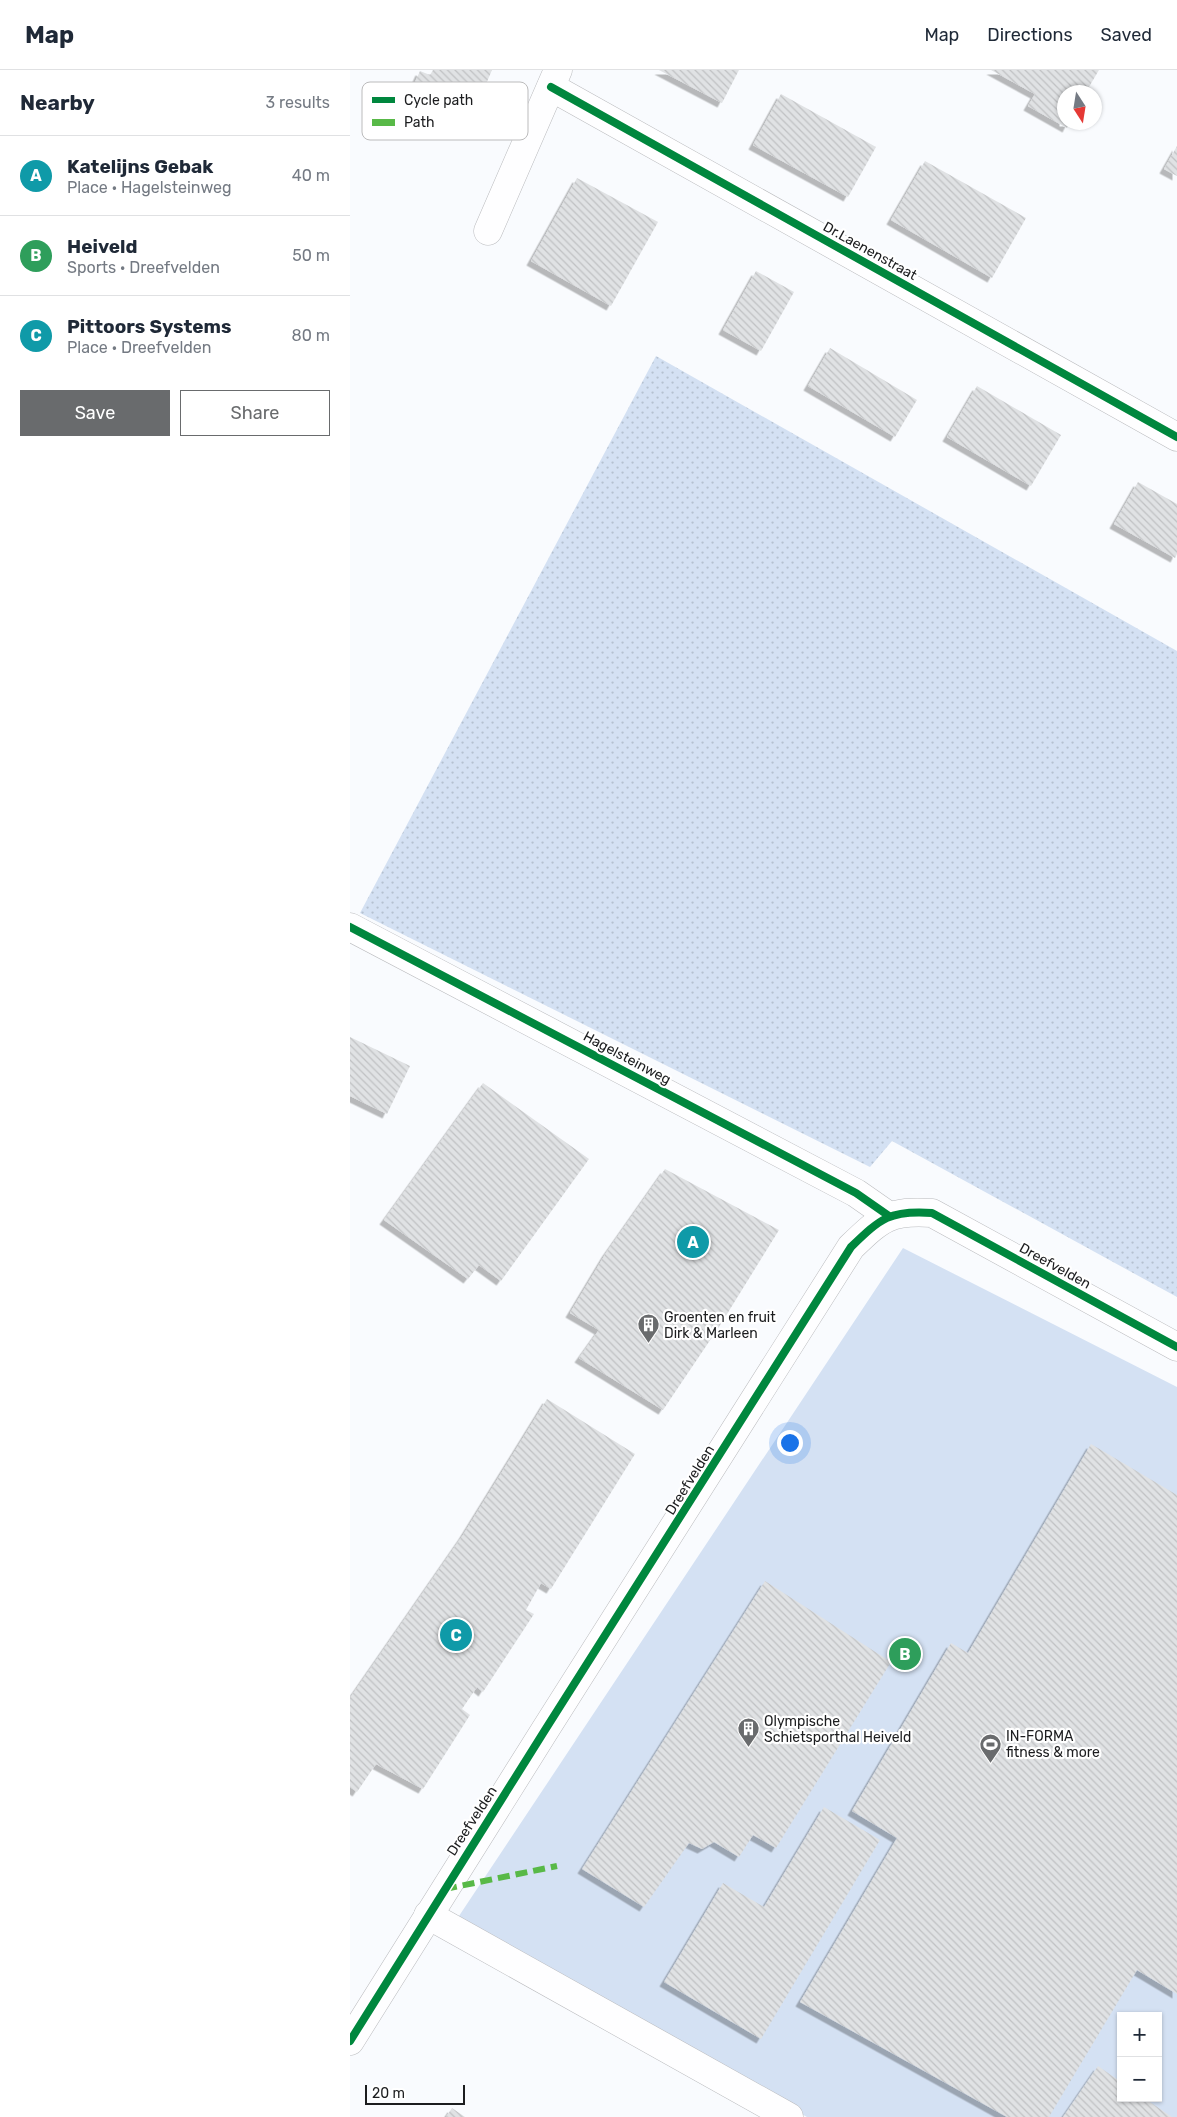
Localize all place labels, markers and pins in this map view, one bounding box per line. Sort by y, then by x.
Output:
pin: A [677,1223,709,1261]
place label: Groenten en fruit Dirk & Marleen [664,1309,776,1342]
building icon: Groenten en fruit Dirk & Marleen [636,1313,660,1344]
pin: C [440,1616,472,1654]
pin: B [889,1635,921,1673]
place label: Olympische Schietsporthal Heiveld [764,1713,911,1746]
building icon: Olympische Schietsporthal Heiveld [736,1717,760,1748]
place label: IN-FORMA fitness & more [1006,1728,1100,1761]
sports icon: IN-FORMA fitness & more [978,1732,1002,1763]

